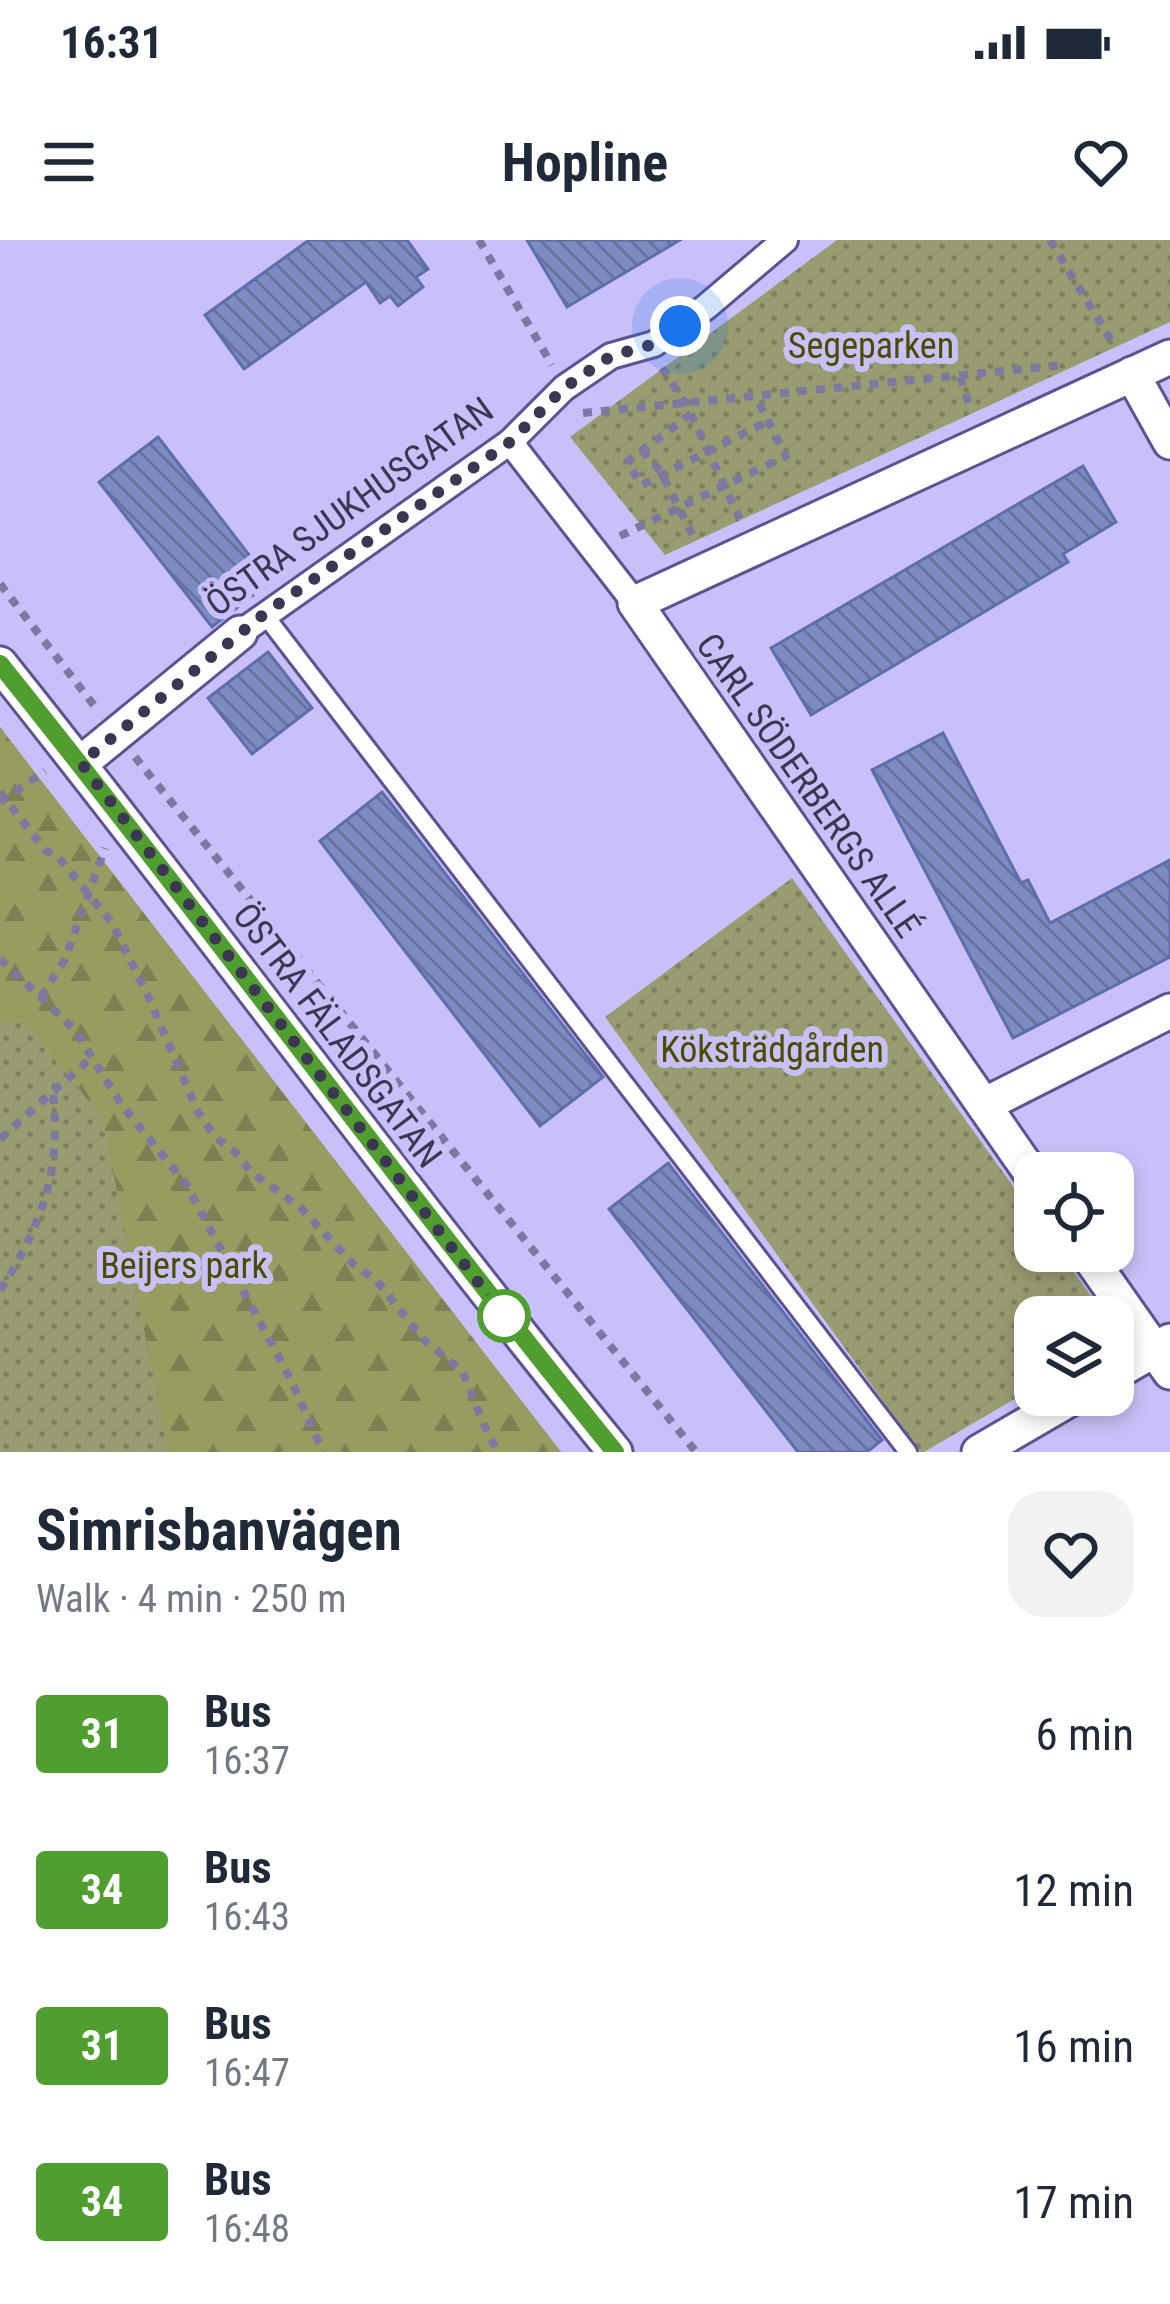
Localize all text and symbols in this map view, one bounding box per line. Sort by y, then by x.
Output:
text: 16:31 [60,16,163,69]
icon: menu [36,129,102,195]
icon: heart [1068,129,1134,195]
text: Hopline [502,131,668,194]
your location [650,296,710,356]
park label: Segeparken [788,325,954,367]
street label: ÖSTRA SJUKHUSGATAN [198,389,501,625]
street label: CARL SÖDERBERGS ALLÉ [687,625,930,946]
street label: ÖSTRA FÄLADSGATAN [224,895,450,1176]
park label: Köksträdgården [660,1029,884,1071]
map controls [1014,1152,1134,1416]
button: locate [1014,1152,1134,1272]
park label: Beijers park [100,1245,268,1287]
unlabelled marker [479,1291,529,1341]
button: layers [1014,1296,1134,1416]
button: heart [1008,1491,1134,1617]
text: Simrisbanvägen [36,1497,402,1564]
text: Walk · 4 min · 250 m [36,1576,347,1622]
text: Bus [204,1685,272,1738]
text: 6 min [1035,1708,1134,1761]
text: 31 [81,1709,123,1758]
text: 16:37 [204,1738,290,1784]
text: Bus [204,1841,272,1894]
text: 12 min [1013,1864,1134,1917]
text: 34 [81,1865,123,1914]
text: 16:43 [204,1894,290,1940]
text: Bus [204,1997,272,2050]
text: 16 min [1013,2020,1134,2073]
text: 31 [81,2021,123,2070]
text: 16:47 [204,2050,290,2096]
text: Bus [204,2153,272,2206]
text: 17 min [1013,2176,1134,2229]
text: 34 [81,2177,123,2226]
text: 16:48 [204,2206,290,2252]

